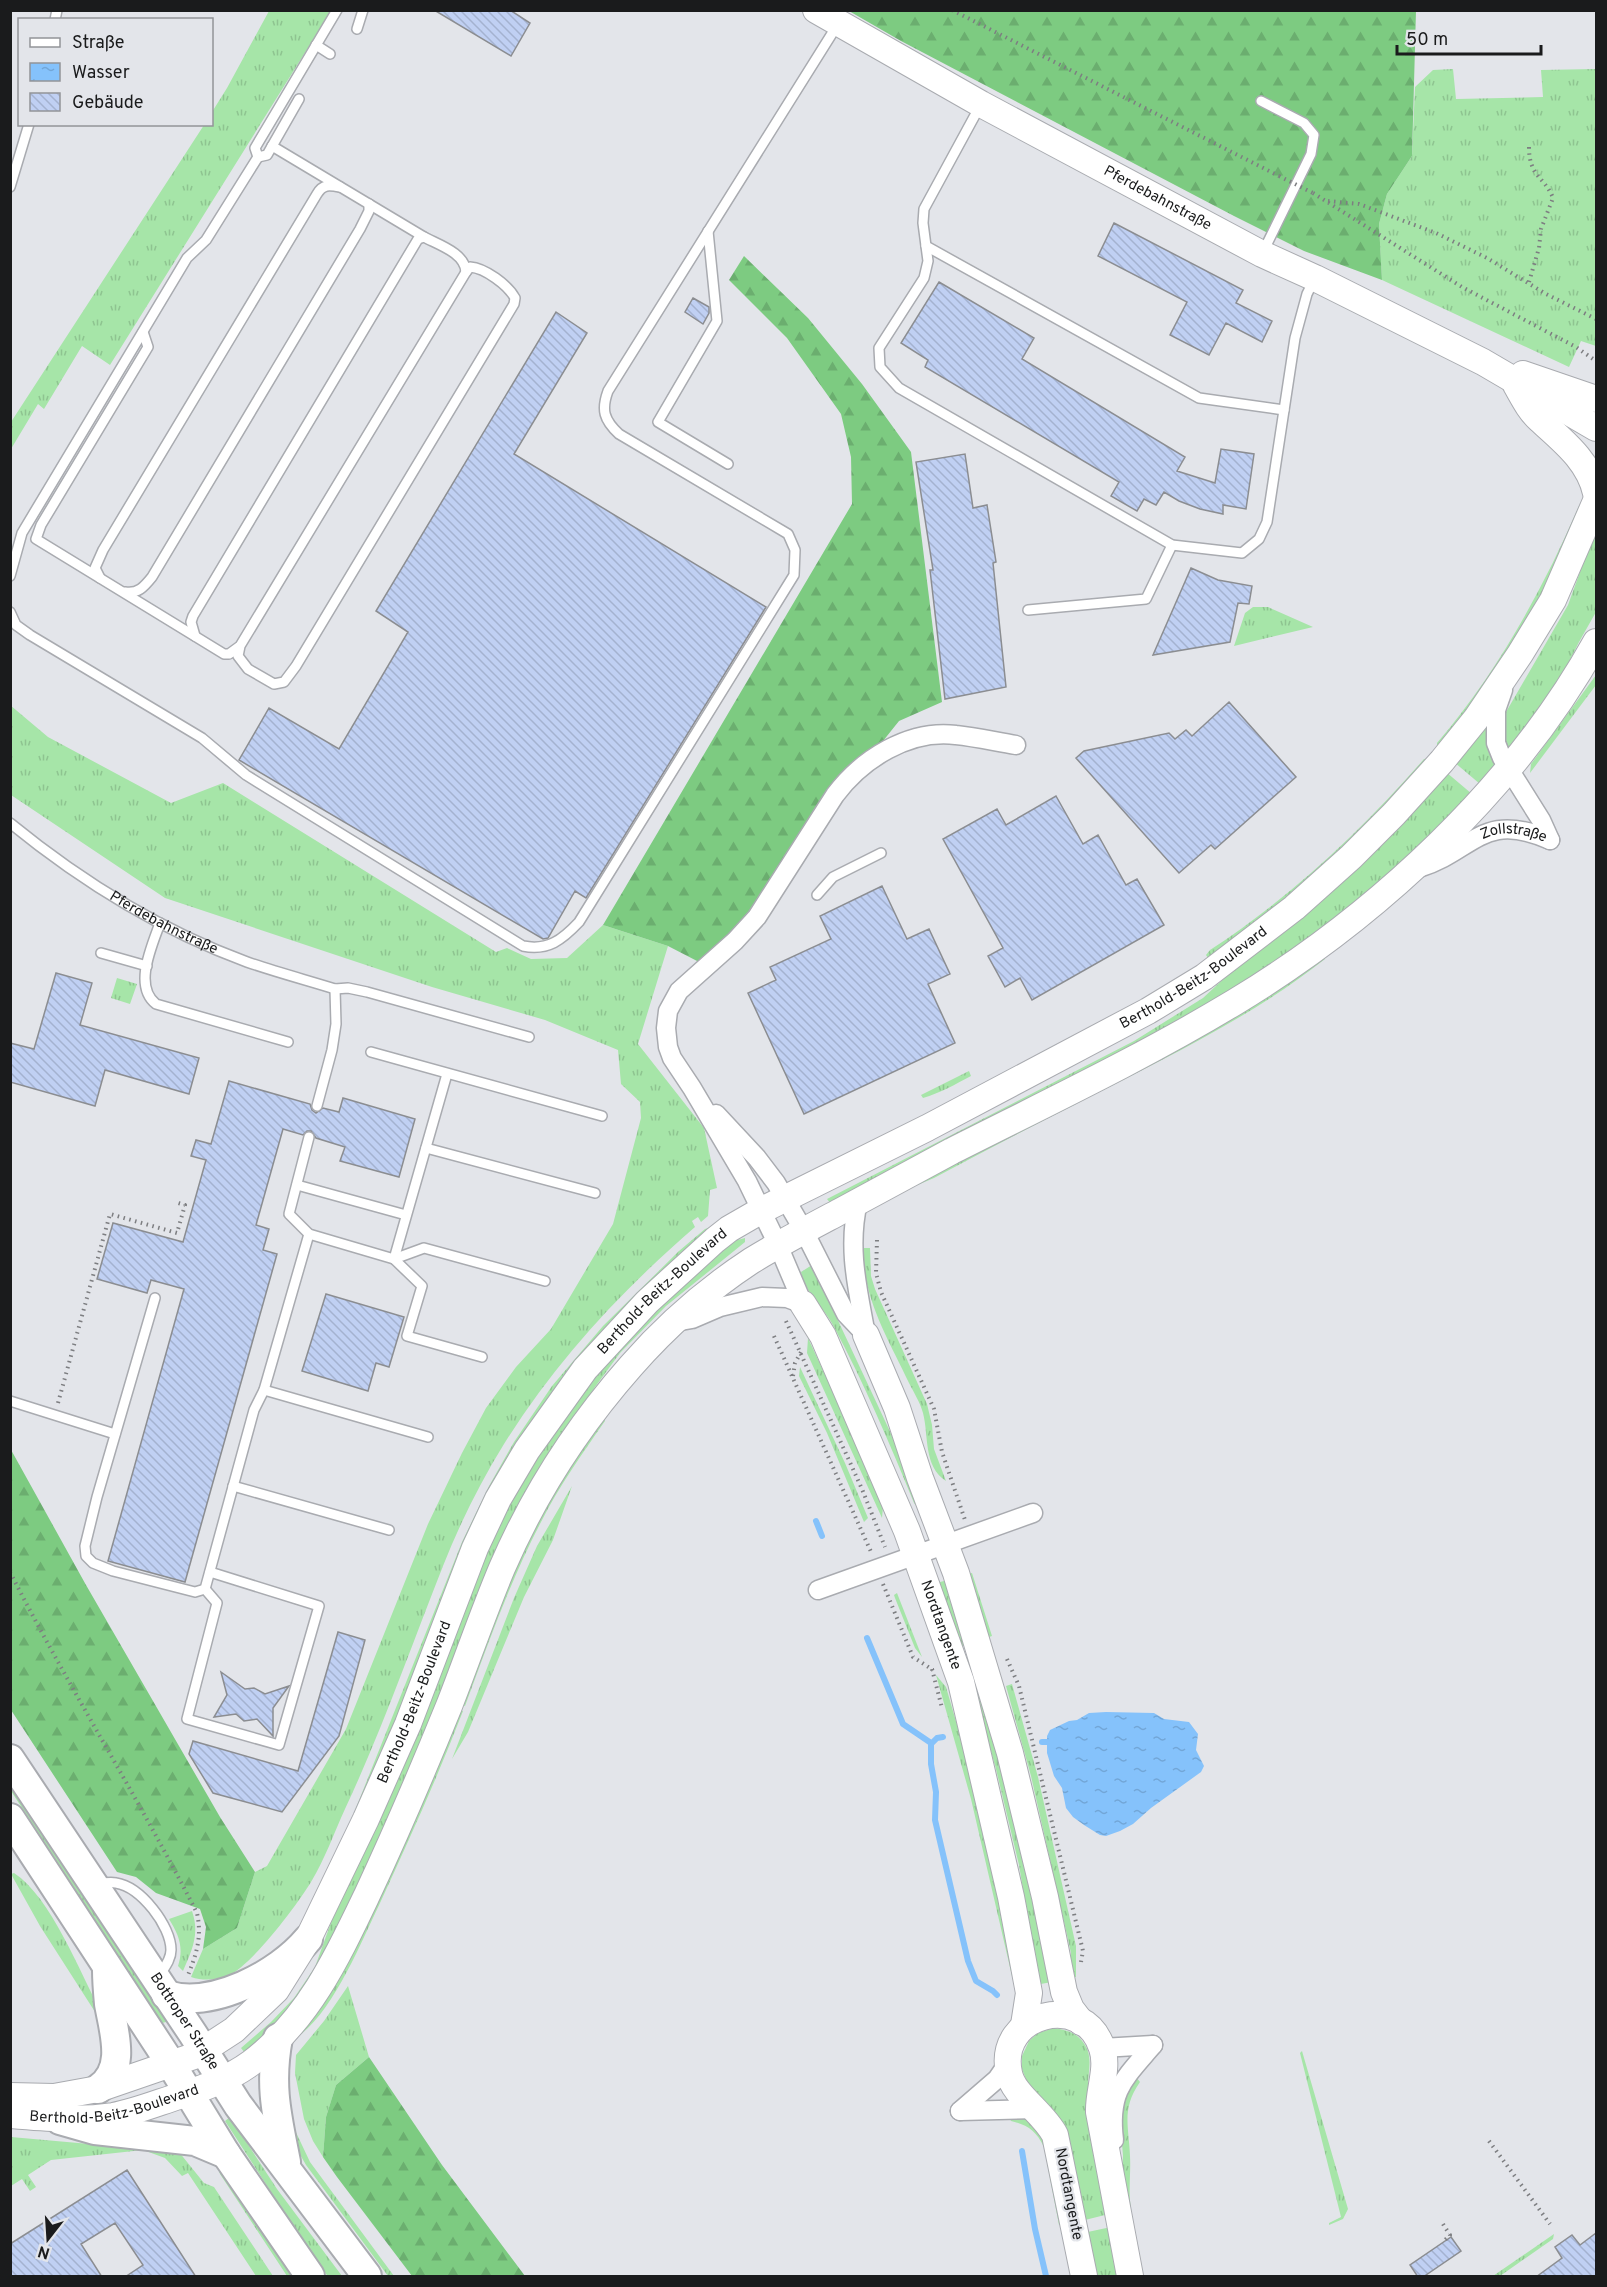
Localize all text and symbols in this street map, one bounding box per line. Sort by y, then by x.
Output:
legend [18,18,213,126]
scale bar [1397,18,1541,56]
text: 50 m [1406,29,1448,52]
text: Straße [72,32,124,55]
text: Wasser [72,62,130,85]
text: Gebäude [72,92,144,115]
street label: Pferdebahnstraße [1100,162,1215,235]
street label: Zollstraße [1478,820,1550,847]
street label: Pferdebahnstraße [106,887,221,959]
street label: Berthold-Beitz-Boulevard [1117,922,1271,1034]
street label: Berthold-Beitz-Boulevard [594,1224,731,1359]
street label: Nordtangente [916,1578,965,1672]
street label: Berthold-Beitz-Boulevard [373,1618,456,1786]
street label: Bottroper Straße [145,1969,223,2074]
street label: Berthold-Beitz-Boulevard [28,2081,202,2128]
street label: Nordtangente [1050,2146,1086,2242]
north arrow [18,2209,78,2269]
text: N [36,2240,53,2263]

